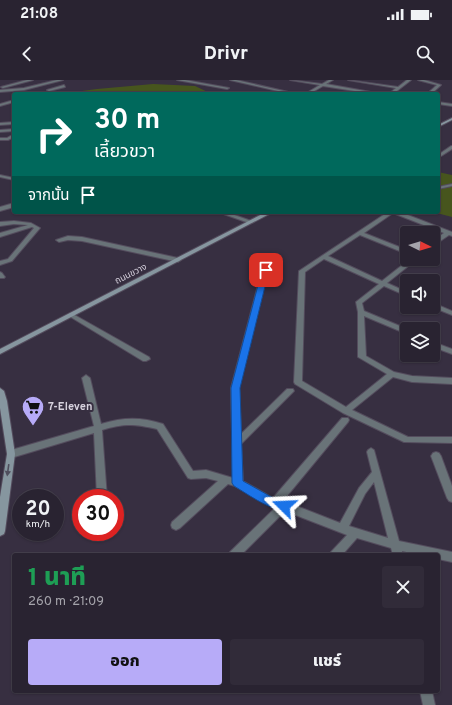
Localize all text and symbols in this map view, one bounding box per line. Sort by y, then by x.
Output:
text: 21:08 [20,5,58,24]
icon: back [16,43,38,65]
text: Drivr [204,43,248,66]
icon: search [414,43,436,65]
text: 30 m [94,103,160,139]
icon: right [28,108,80,160]
text: เลี้ยวขวา [94,141,155,164]
icon: arrive [77,184,99,206]
text: จากนั้น [28,187,69,206]
north arrow [400,226,440,266]
map controls [400,226,440,362]
pin [249,253,283,287]
icon: arrive [255,259,277,281]
street label: ถนนขวาง [113,261,149,287]
button: sound [400,274,440,314]
button: layers [400,322,440,362]
supermarket icon: 7-Eleven [20,394,46,427]
place label: 7-Eleven [48,400,92,414]
one-way arrow [5,464,12,476]
position arrow [263,485,305,527]
speed limit sign: 30 [72,489,124,541]
text: 20 [25,497,51,523]
text: km/h [26,518,50,531]
text: 1 นาที [28,564,86,594]
button: close [382,566,424,608]
text: 260 m · 21:09 [28,594,104,610]
button: ออก [28,639,222,685]
button: แชร์ [230,639,424,685]

